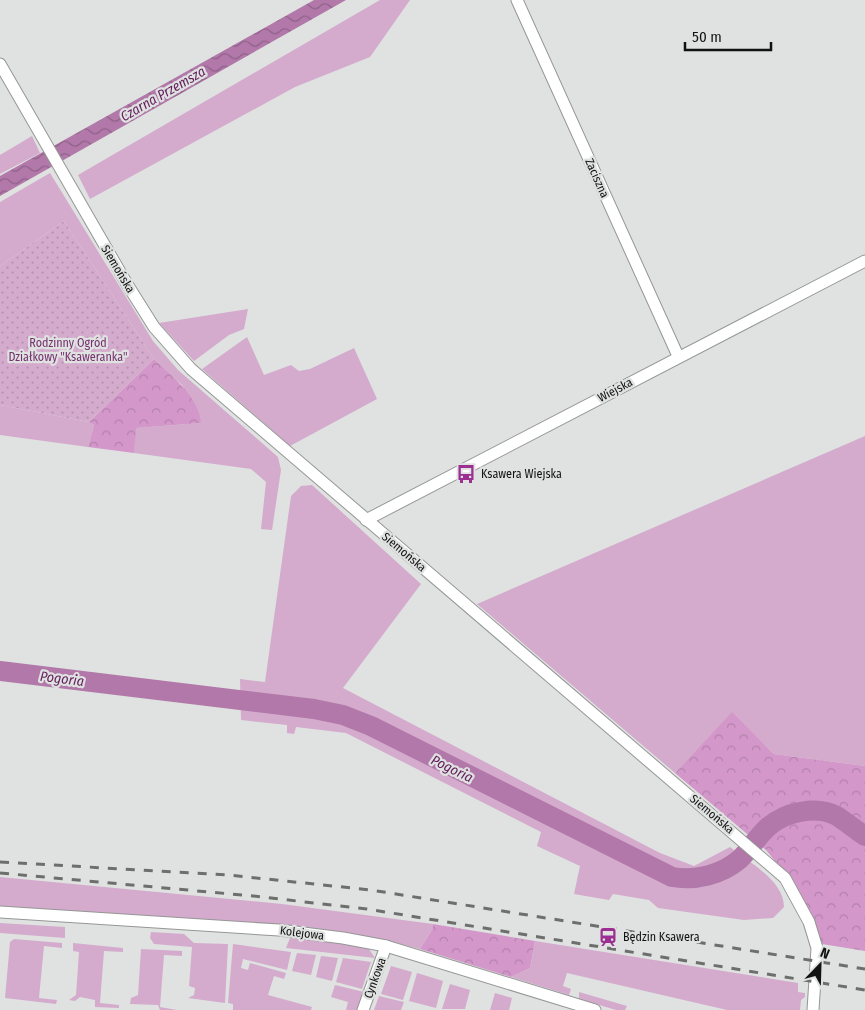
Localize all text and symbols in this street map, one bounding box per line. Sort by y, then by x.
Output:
scale bar [685,20,771,52]
text: 50 m [692,28,722,46]
water label: Czarna Przemsza [118,63,208,125]
street label: Zaciszna [582,156,612,200]
street label: Siemońska [98,243,138,296]
park label: Rodzinny Ogród Działkowy "Ksaweranka" [9,336,127,364]
street label: Wiejska [595,375,635,405]
bus stop icon: Ksawera Wiejska [455,463,477,485]
place label: Ksawera Wiejska [481,467,562,481]
street label: Siemońska [379,530,429,575]
water label: Pogoria [39,668,85,690]
water label: Pogoria [428,752,476,786]
street label: Siemońska [687,792,737,837]
street label: Kolejowa [279,923,325,943]
station icon: Będzin Ksawera [597,926,619,948]
place label: Będzin Ksawera [623,930,700,944]
north arrow [795,940,845,990]
text: N [818,944,832,963]
street label: Cynkowa [361,956,389,1000]

